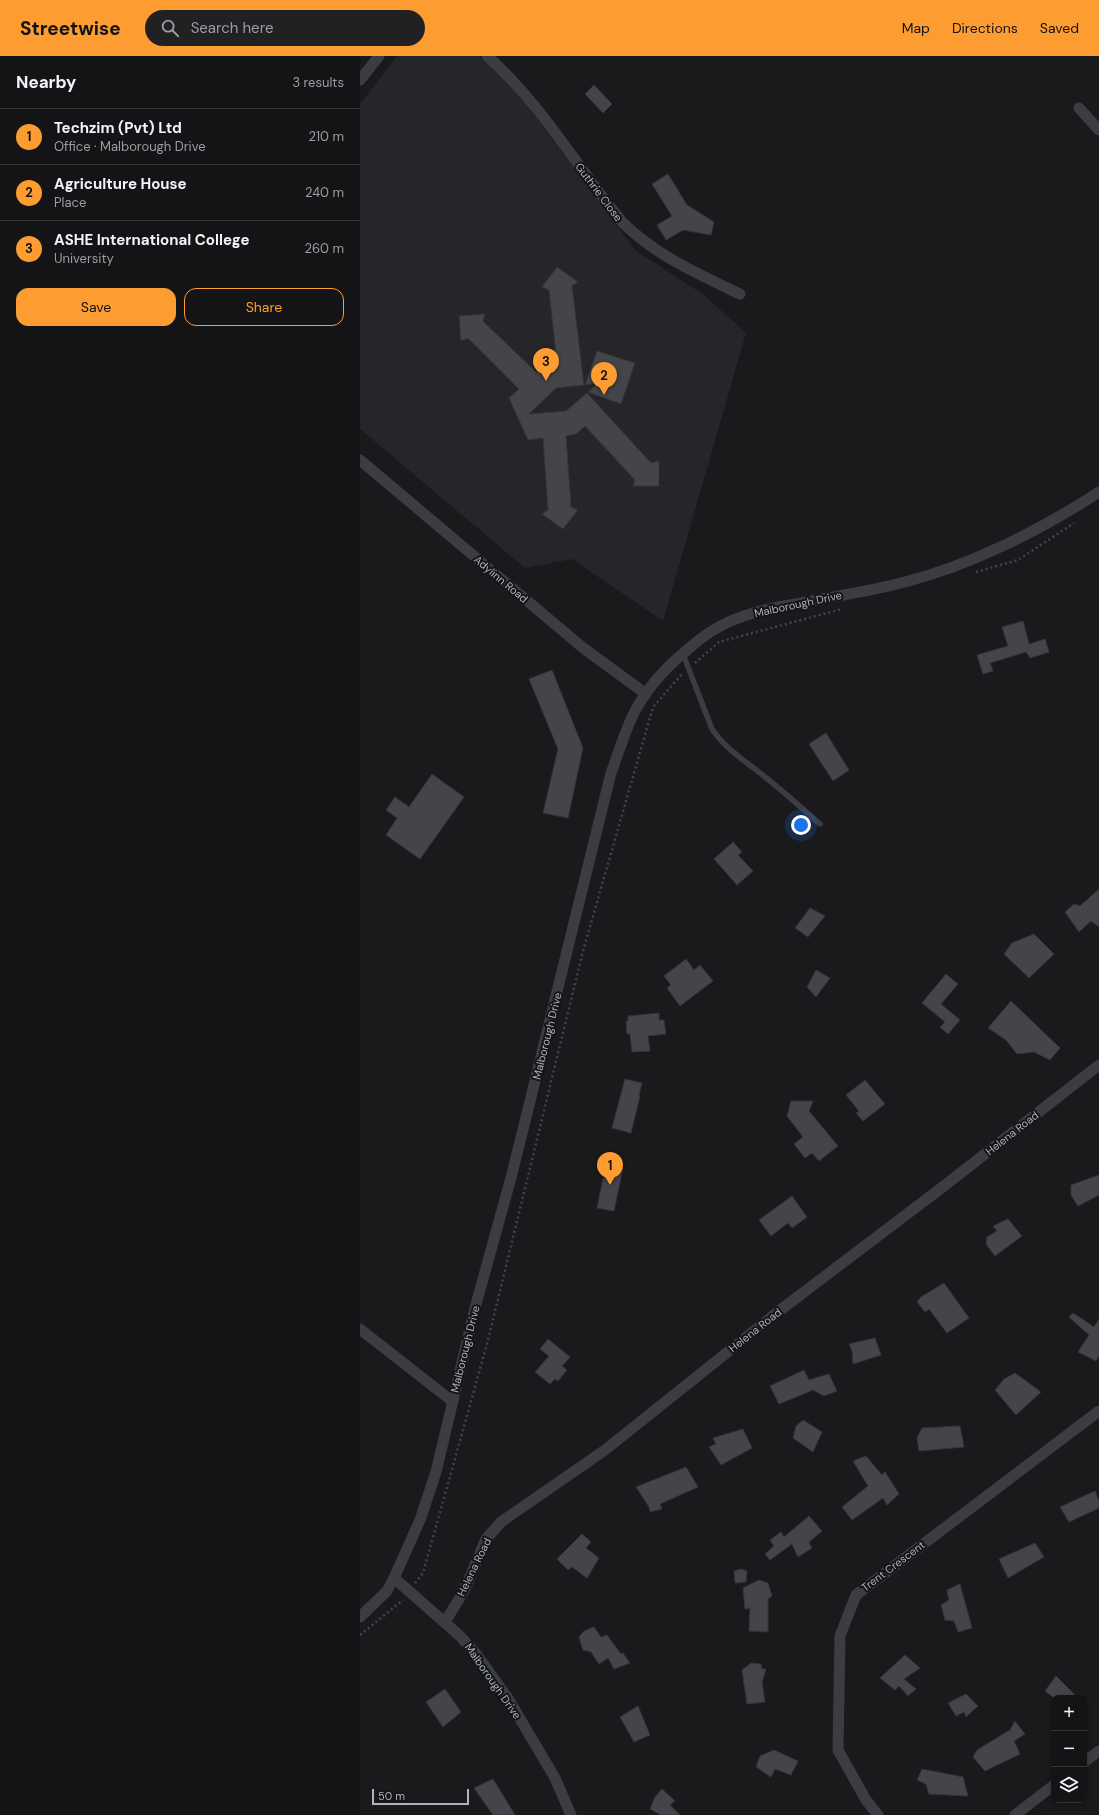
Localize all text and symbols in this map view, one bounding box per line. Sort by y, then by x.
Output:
search box [145,10,425,46]
text: Streetwise [20,16,121,41]
icon: search [159,17,181,39]
text: Search here [191,18,273,38]
text: Map [902,19,930,37]
text: Directions [952,19,1018,37]
text: Saved [1040,19,1079,37]
text: Nearby [16,71,76,93]
text: 3 results [292,74,344,91]
text: Techzim (Pvt) Ltd [54,118,182,138]
text: 1 [27,128,31,145]
text: 210 m [309,128,344,145]
text: Office · Malborough Drive [54,138,206,155]
street label: Guthrie Close [572,160,626,224]
text: Agriculture House [54,174,187,194]
text: 2 [25,184,33,201]
text: 240 m [305,184,344,201]
text: Place [54,194,86,211]
text: ASHE International College [54,230,250,250]
text: 3 [25,240,33,257]
text: 260 m [304,240,344,257]
text: University [54,250,114,267]
button: Save [16,288,176,326]
button: Share [184,288,344,326]
pin: 3 [533,348,559,381]
pin: 2 [591,362,617,395]
street label: Adylinn Road [471,552,531,606]
street label: Malborough Drive [753,588,843,620]
your location [791,815,811,835]
street label: Malborough Drive [529,991,565,1081]
street label: Helena Road [983,1108,1041,1158]
pin: 1 [597,1152,623,1185]
street label: Malborough Drive [447,1304,483,1394]
street label: Helena Road [726,1305,784,1355]
street label: Helena Road [454,1535,494,1599]
street label: Trent Crescent [858,1538,928,1594]
street label: Malborough Drive [462,1640,524,1722]
map controls [1051,1695,1087,1803]
button: + [1051,1695,1087,1731]
button: − [1051,1731,1087,1767]
button: layers [1051,1767,1087,1803]
scale bar [372,1787,469,1806]
text: 50 m [378,1789,405,1803]

